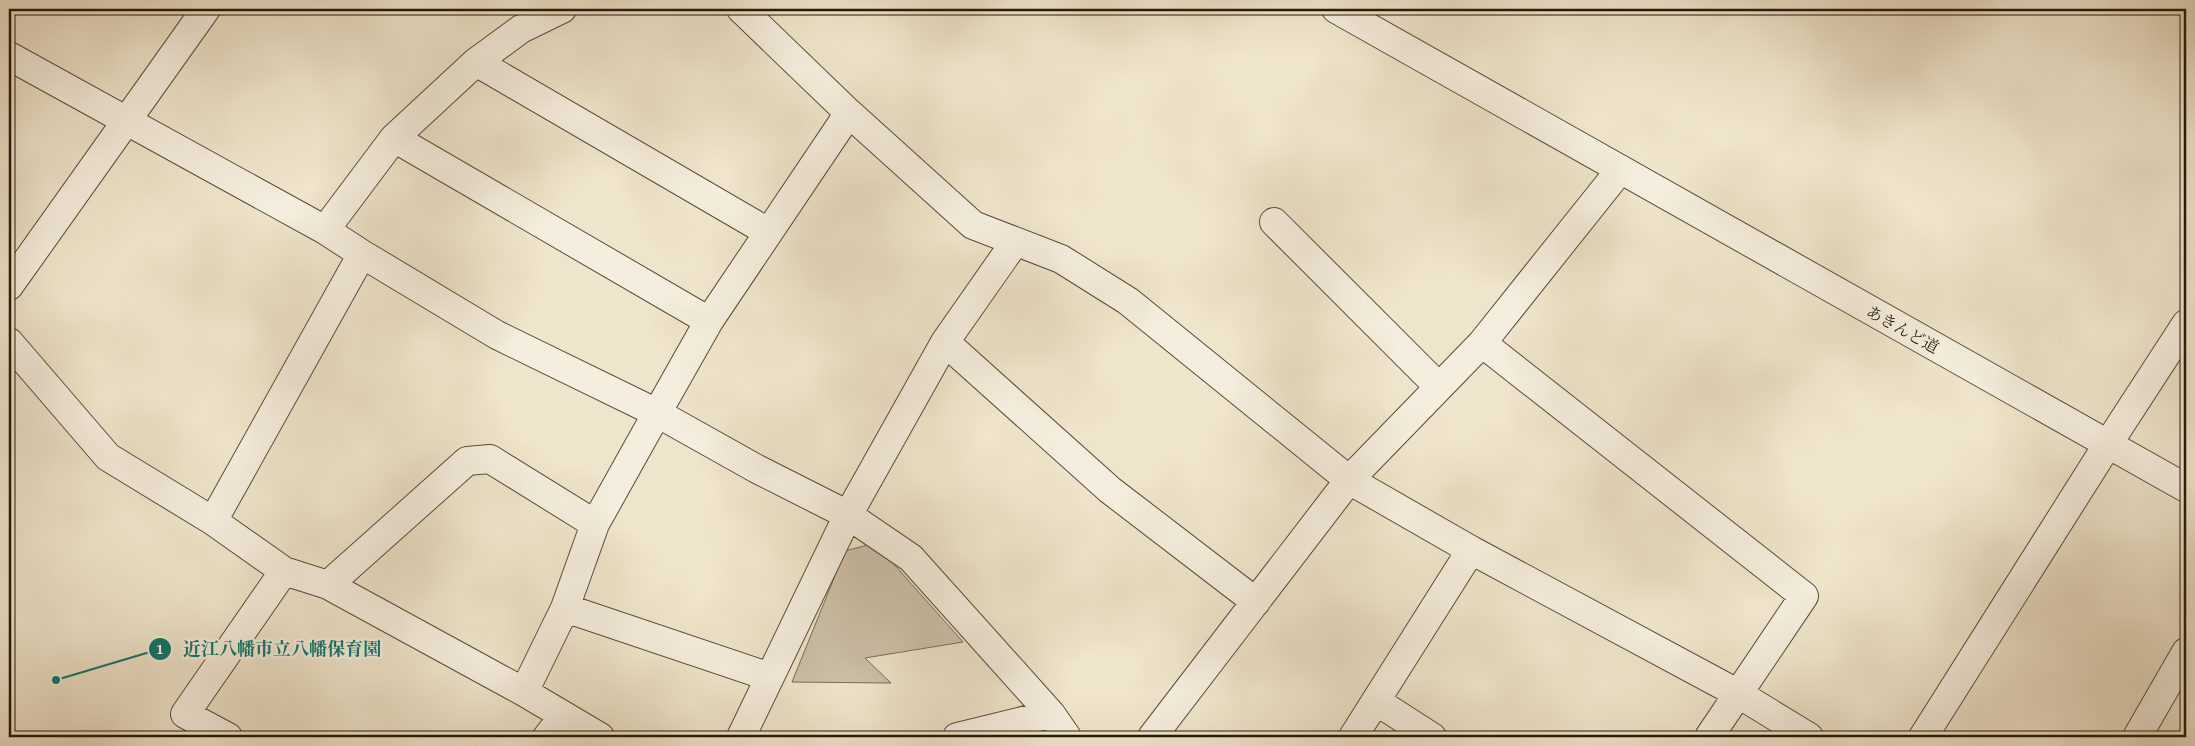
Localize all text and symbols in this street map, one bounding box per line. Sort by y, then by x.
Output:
street label: あきんど道 [1862,299,1944,359]
callout: 近江八幡市立八幡保育園 [148,632,391,665]
text: 近江八幡市立八幡保育園 [183,635,381,662]
text: 1 [156,638,164,659]

